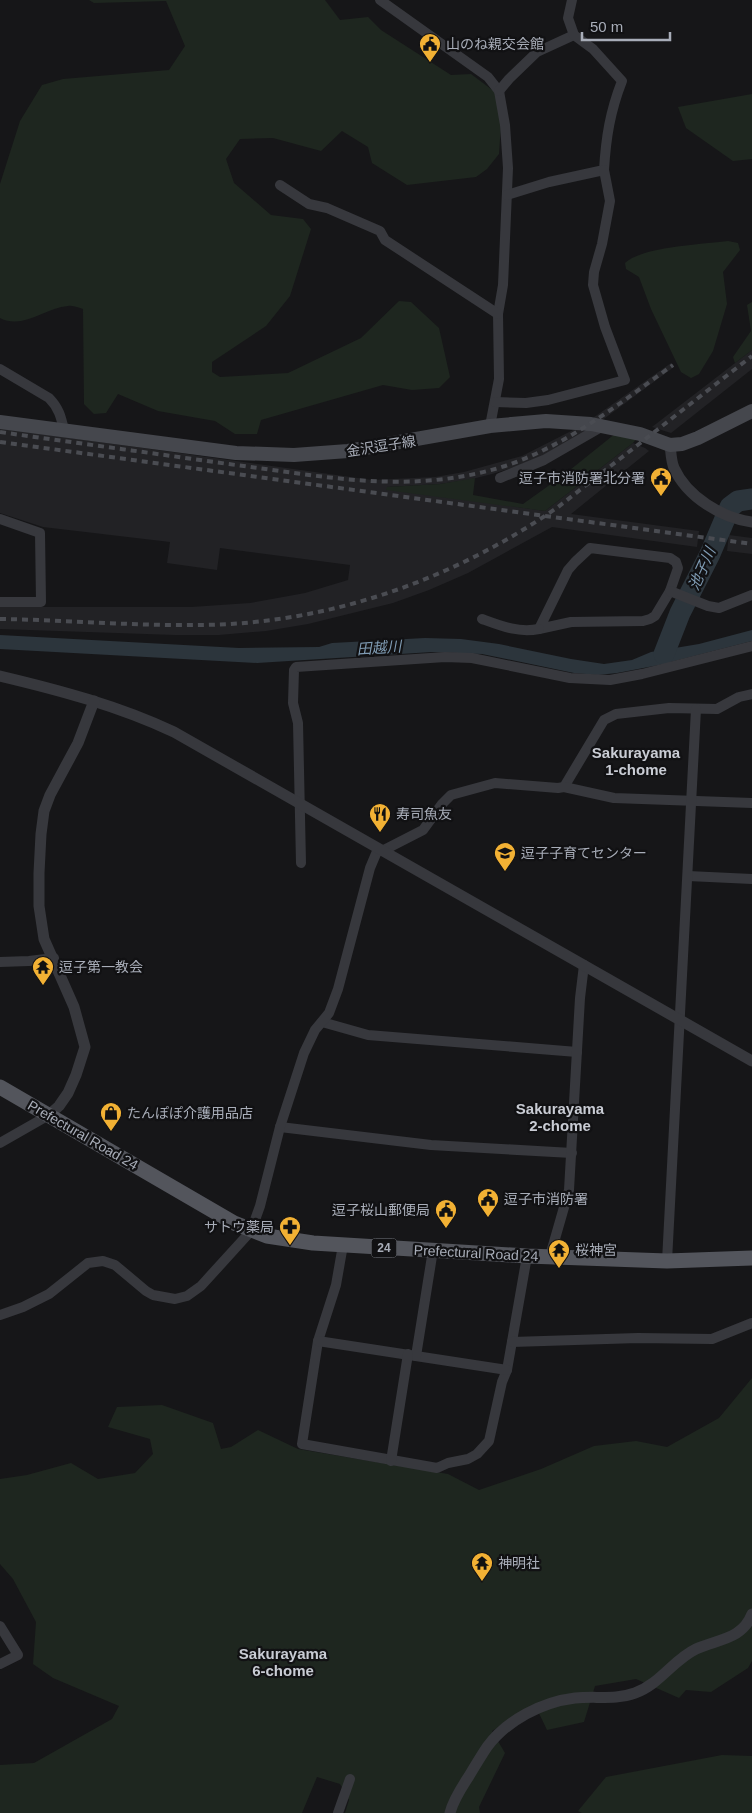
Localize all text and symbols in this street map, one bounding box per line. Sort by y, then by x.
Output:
scale bar [582,10,670,42]
text: 50 m [590,18,623,35]
public building icon: 山のね親交会館 [418,32,442,63]
place label: 山のね親交会館 [446,36,544,52]
street label: 金沢逗子線 [345,433,417,459]
public building icon: 逗子市消防署北分署 [649,466,673,497]
place label: 逗子市消防署北分署 [519,470,645,486]
water label: 池子川 [685,543,719,593]
water label: 田越川 [356,637,404,658]
district label: Sakurayama 1-chome [592,744,681,778]
restaurant icon: 寿司魚友 [368,802,392,833]
place label: 寿司魚友 [396,806,452,822]
school or university icon: 逗子子育てセンター [493,841,517,872]
place label: 逗子子育てセンター [521,845,647,861]
temple icon: 逗子第一教会 [31,955,55,986]
place label: 逗子第一教会 [59,959,143,975]
street label: Prefectural Road 24 [25,1097,141,1173]
district label: Sakurayama 2-chome [516,1100,605,1134]
shop icon: たんぽぽ介護用品店 [99,1101,123,1132]
place label: たんぽぽ介護用品店 [127,1105,253,1121]
public building icon: 逗子市消防署 [476,1187,500,1218]
place label: 逗子市消防署 [504,1191,588,1207]
public building icon: 逗子桜山郵便局 [434,1198,458,1229]
place label: 逗子桜山郵便局 [332,1202,430,1218]
pharmacy icon: サトウ薬局 [278,1215,302,1246]
place label: サトウ薬局 [204,1219,274,1235]
road number: 24 [372,1238,396,1258]
temple icon: 桜神宮 [547,1238,571,1269]
street label: Prefectural Road 24 [413,1242,539,1264]
place label: 桜神宮 [575,1242,617,1258]
temple icon: 神明社 [470,1551,494,1582]
place label: 神明社 [498,1555,540,1571]
district label: Sakurayama 6-chome [239,1645,328,1679]

